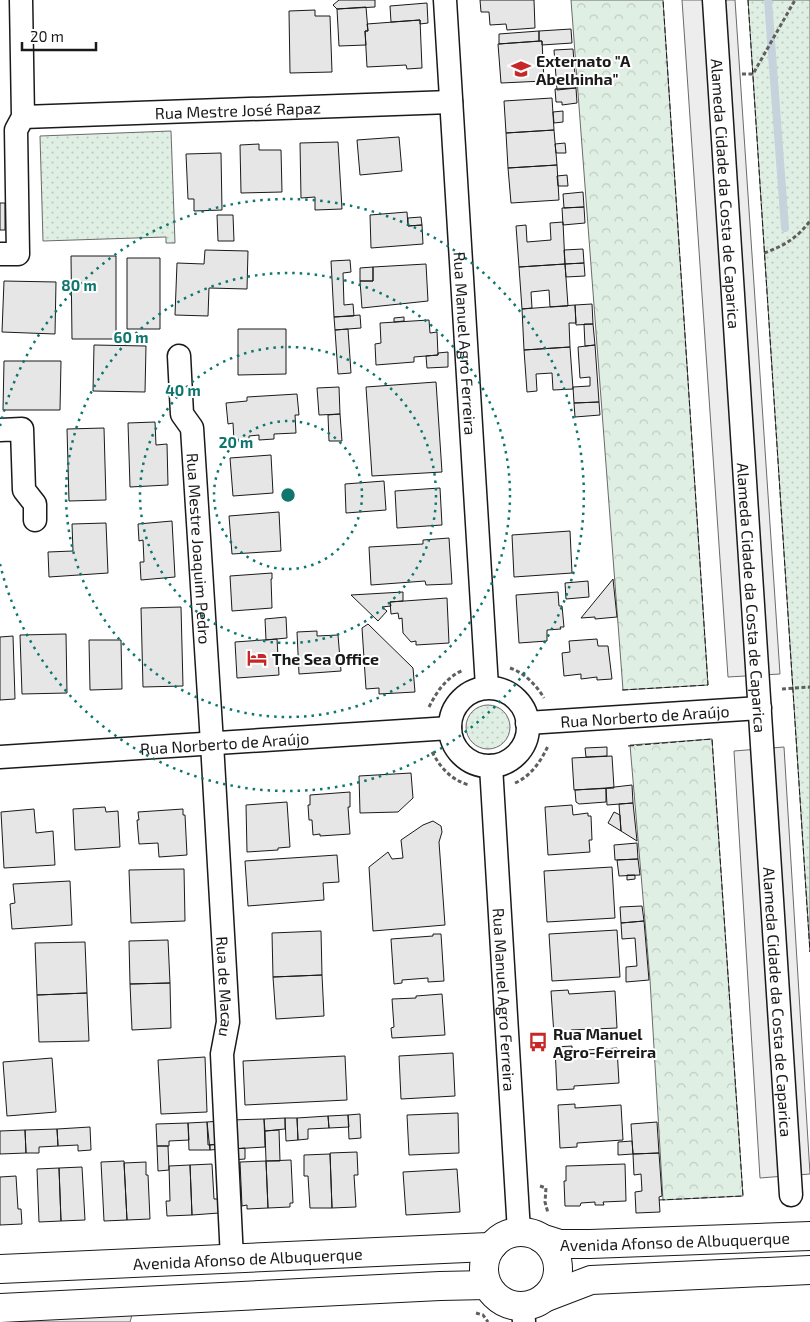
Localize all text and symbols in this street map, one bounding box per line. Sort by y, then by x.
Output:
scale bar [22,20,96,52]
text: 20 m [30,27,64,45]
place label: Externato "A Abelhinha" [536,51,631,88]
school or university icon: Externato "A Abelhinha" [510,58,532,80]
street label: Alameda Cidade da Costa de Caparica [708,58,745,329]
street label: Rua Mestre José Rapaz [155,97,321,122]
street label: Rua Manuel Agro Ferreira [451,251,481,436]
text: 80 m [61,276,97,294]
text: 60 m [114,328,148,346]
text: 40 m [165,381,201,399]
text: 20 m [219,433,253,451]
street label: Rua Mestre Joaquim Pedro [184,452,215,645]
street label: Alameda Cidade da Costa de Caparica [734,462,771,734]
centre of rings [279,486,297,504]
hotel icon: The Sea Office [246,647,268,669]
place label: The Sea Office [272,649,379,668]
street label: Rua Norberto de Araújo [560,700,730,730]
street label: Rua Norberto de Araújo [139,728,310,757]
street label: Alameda Cidade da Costa de Caparica [760,866,797,1138]
street label: Rua Manuel Agro Ferreira [490,907,520,1092]
street label: Rua de Macau [214,936,238,1039]
place label: Rua Manuel Agro-Ferreira [553,1024,656,1061]
bus stop icon: Rua Manuel Agro-Ferreira [527,1031,549,1053]
street label: Avenida Afonso de Albuquerque [560,1227,790,1254]
street label: Avenida Afonso de Albuquerque [132,1243,363,1272]

